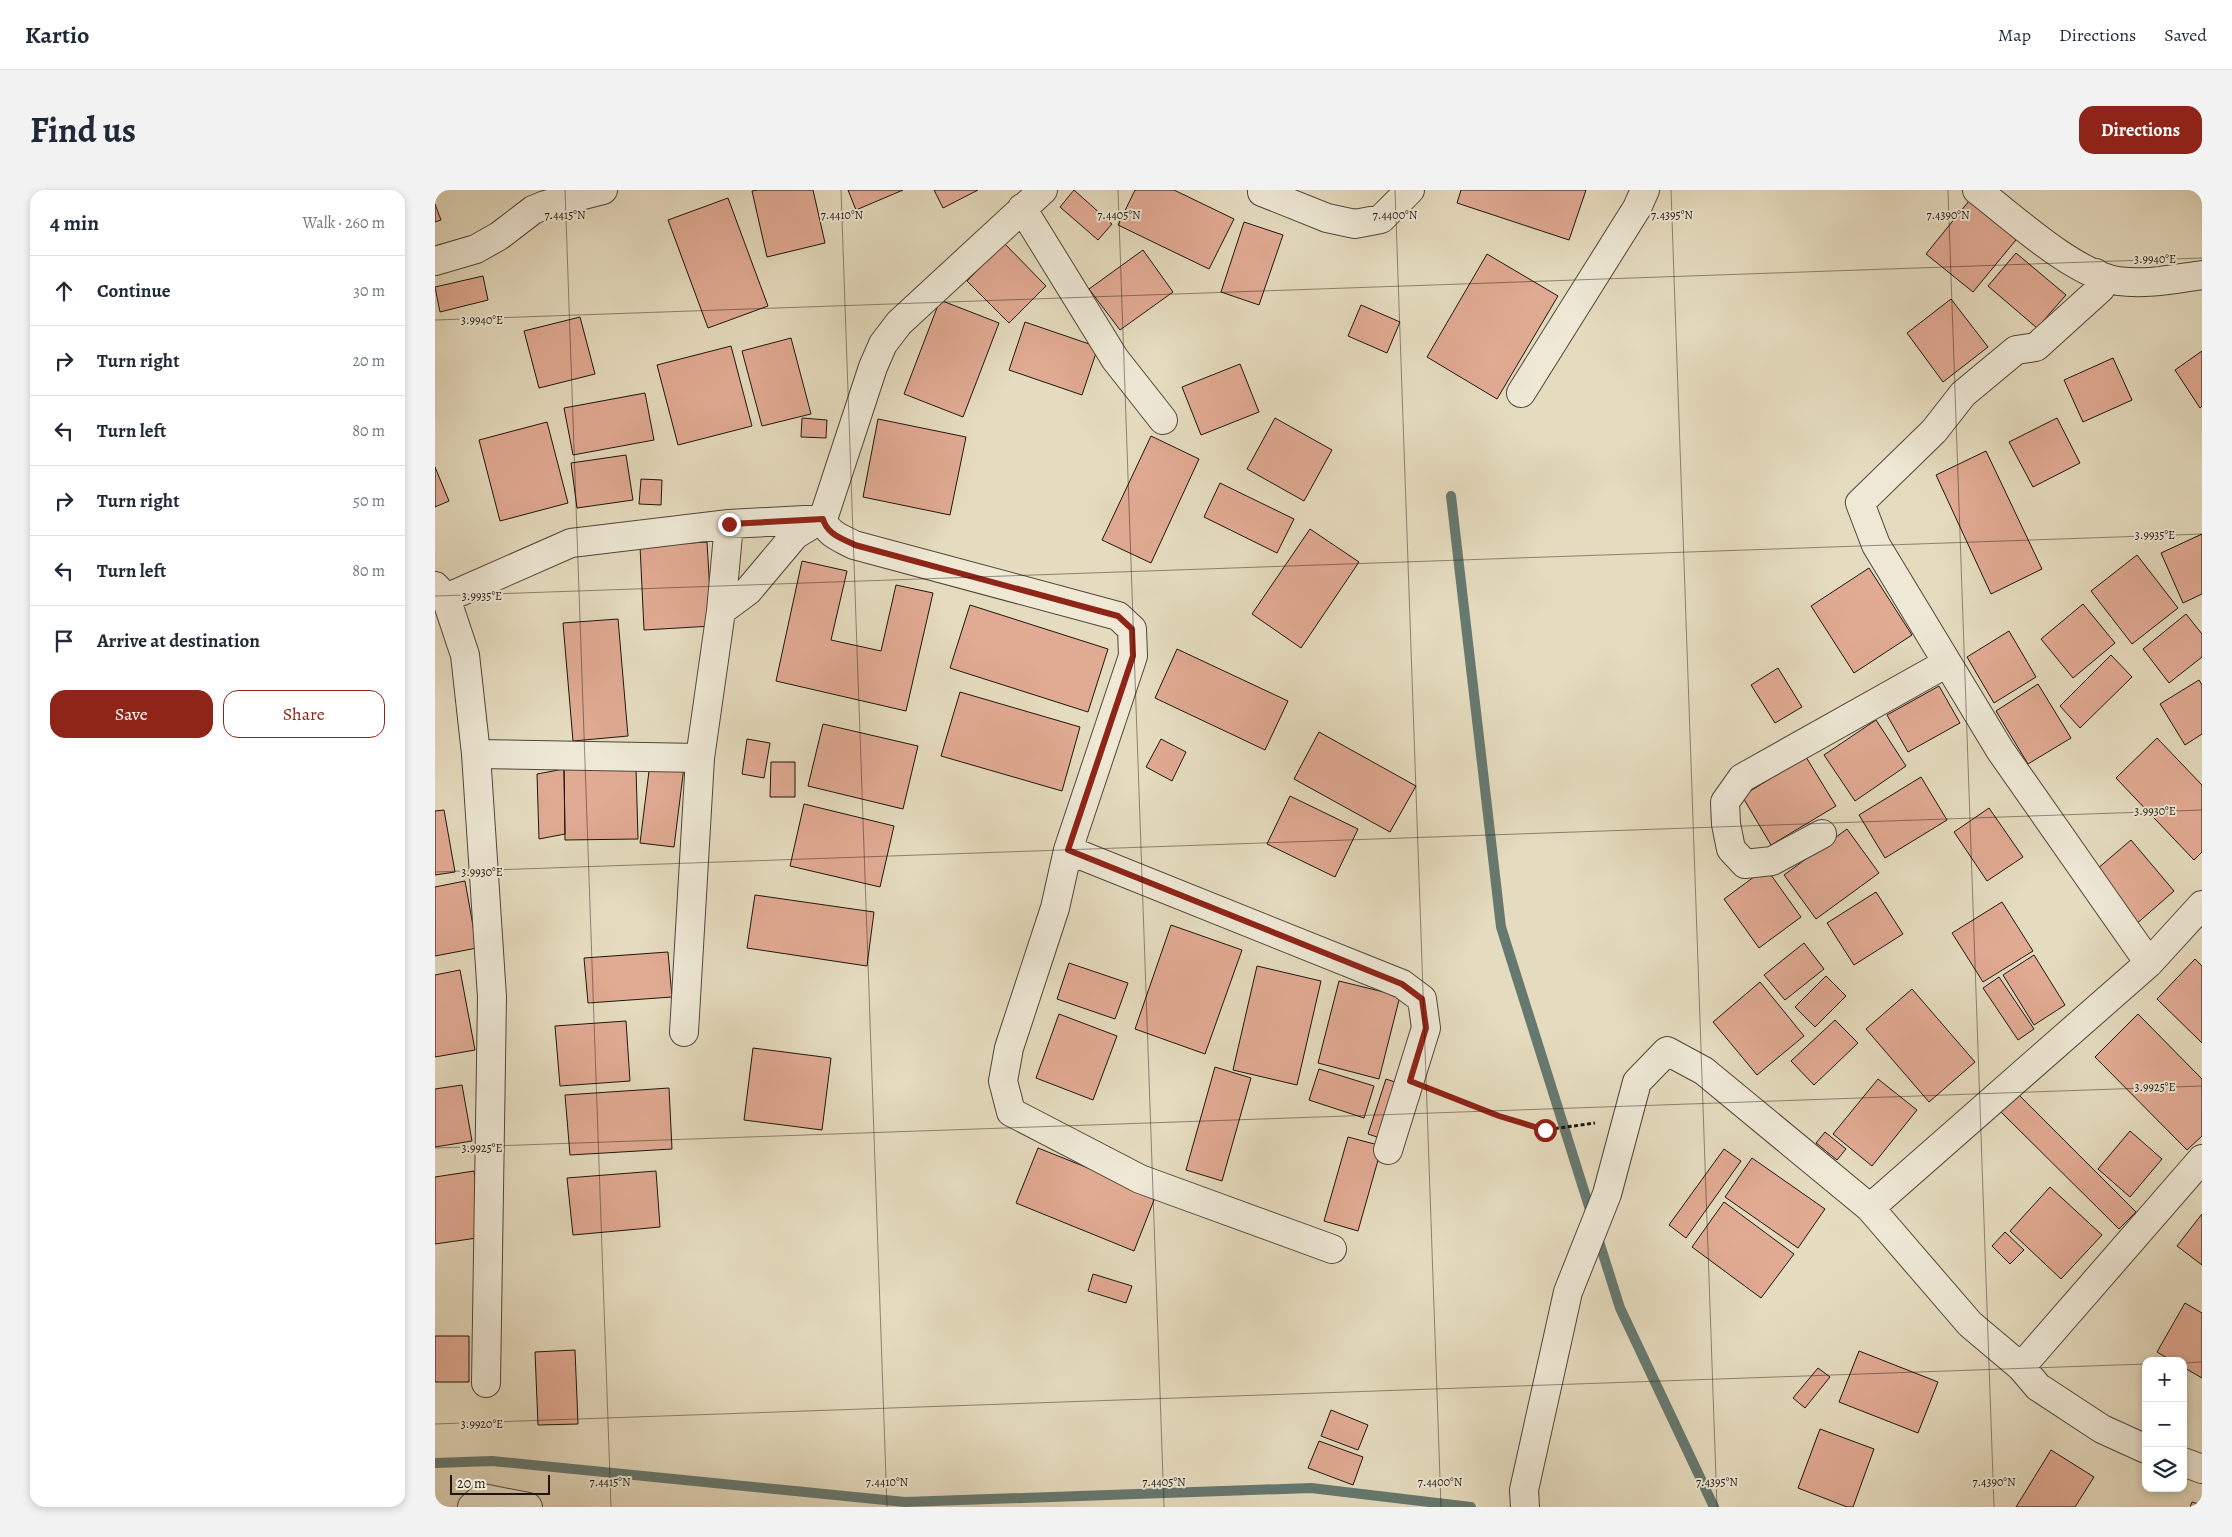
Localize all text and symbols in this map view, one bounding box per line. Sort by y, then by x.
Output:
text: Kartio [25,19,89,51]
text: Map [1998,23,2031,47]
text: Directions [2059,23,2136,47]
text: Saved [2164,23,2207,47]
text: Find us [30,106,136,154]
button: Directions [2079,106,2202,154]
text: 7.4415°N [544,207,586,223]
text: 7.4410°N [821,207,864,223]
text: 7.4405°N [1097,207,1141,223]
text: 7.4400°N [1373,207,1418,223]
text: 7.4395°N [1651,207,1693,223]
text: 7.4390°N [1926,207,1970,223]
text: 4 min [50,209,99,237]
text: Walk · 260 m [303,212,385,234]
text: 3.9940°E [2134,251,2176,267]
icon: ahead [50,277,78,305]
text: Continue [97,278,171,304]
text: 30 m [353,280,385,302]
text: 3.9940°E [461,312,503,328]
icon: right [50,347,78,375]
text: Turn right [97,348,179,374]
text: 20 m [352,350,385,372]
icon: left [50,417,78,445]
text: Turn left [97,418,166,444]
text: 80 m [352,420,385,442]
icon: right [50,487,78,515]
text: Turn right [97,488,179,514]
text: 50 m [353,490,385,512]
route end [718,513,741,536]
text: 3.9935°E [2135,527,2175,543]
icon: left [50,557,78,585]
text: Turn left [97,558,166,584]
text: 80 m [352,560,385,582]
text: 3.9935°E [462,588,502,604]
icon: arrive [50,627,78,655]
text: Arrive at destination [97,628,260,654]
button: Save [50,690,213,738]
button: Share [223,690,385,738]
text: 3.9930°E [2134,803,2176,819]
text: 3.9930°E [461,864,503,880]
text: 3.9925°E [2134,1079,2176,1095]
route start [1534,1119,1557,1142]
text: 3.9925°E [461,1140,503,1156]
map controls [2142,1357,2187,1492]
button: + [2142,1357,2187,1402]
button: − [2142,1402,2187,1447]
text: 3.9920°E [461,1416,503,1432]
button: layers [2142,1447,2187,1492]
scale bar [450,1472,550,1495]
text: 20 m [457,1474,486,1493]
text: 7.4415°N [589,1474,631,1490]
text: 7.4410°N [866,1474,909,1490]
text: 7.4405°N [1142,1474,1186,1490]
text: 7.4400°N [1418,1474,1463,1490]
text: 7.4395°N [1696,1474,1738,1490]
text: 7.4390°N [1972,1474,2016,1490]

